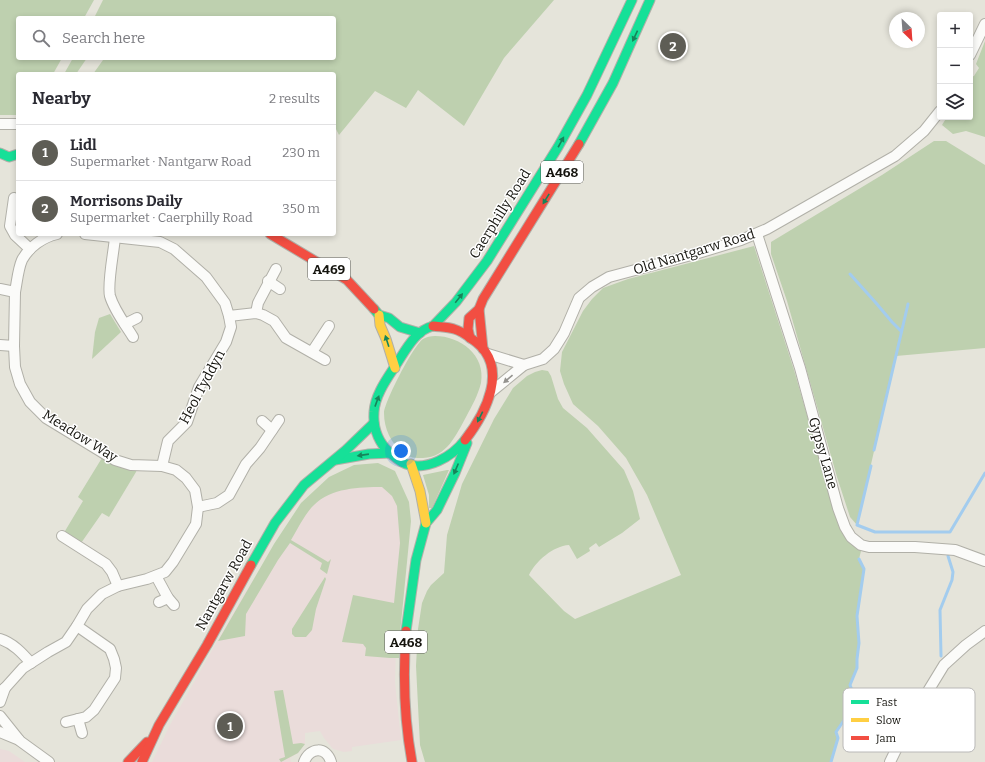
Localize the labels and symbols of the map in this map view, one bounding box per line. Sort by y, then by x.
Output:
north arrow [889,12,925,48]
one-way arrow [632,30,638,41]
pin: 2 [660,31,686,61]
one-way arrow [557,136,564,148]
road number: A468 [541,161,583,183]
street label: Caerphilly Road [466,166,534,262]
one-way arrow [542,194,550,204]
street label: Old Nantgarw Road [631,225,757,279]
road number: A469 [308,258,350,280]
one-way arrow [455,292,464,303]
one-way arrow [384,335,390,347]
street label: Heol Tyddyn [175,347,229,427]
one-way arrow [503,375,513,384]
one-way arrow [374,394,380,406]
street label: Meadow Way [39,406,121,466]
one-way arrow [477,411,483,422]
street label: Gypsy Lane [805,415,841,491]
your location [391,441,411,461]
one-way arrow [356,452,369,458]
one-way arrow [453,463,460,475]
street label: Nantgarw Road [192,537,256,633]
road number: A468 [385,631,427,653]
legend [843,688,975,752]
text: Fast [876,696,897,709]
pin: 1 [217,711,243,741]
text: Slow [876,714,901,727]
text: Jam [875,732,896,745]

